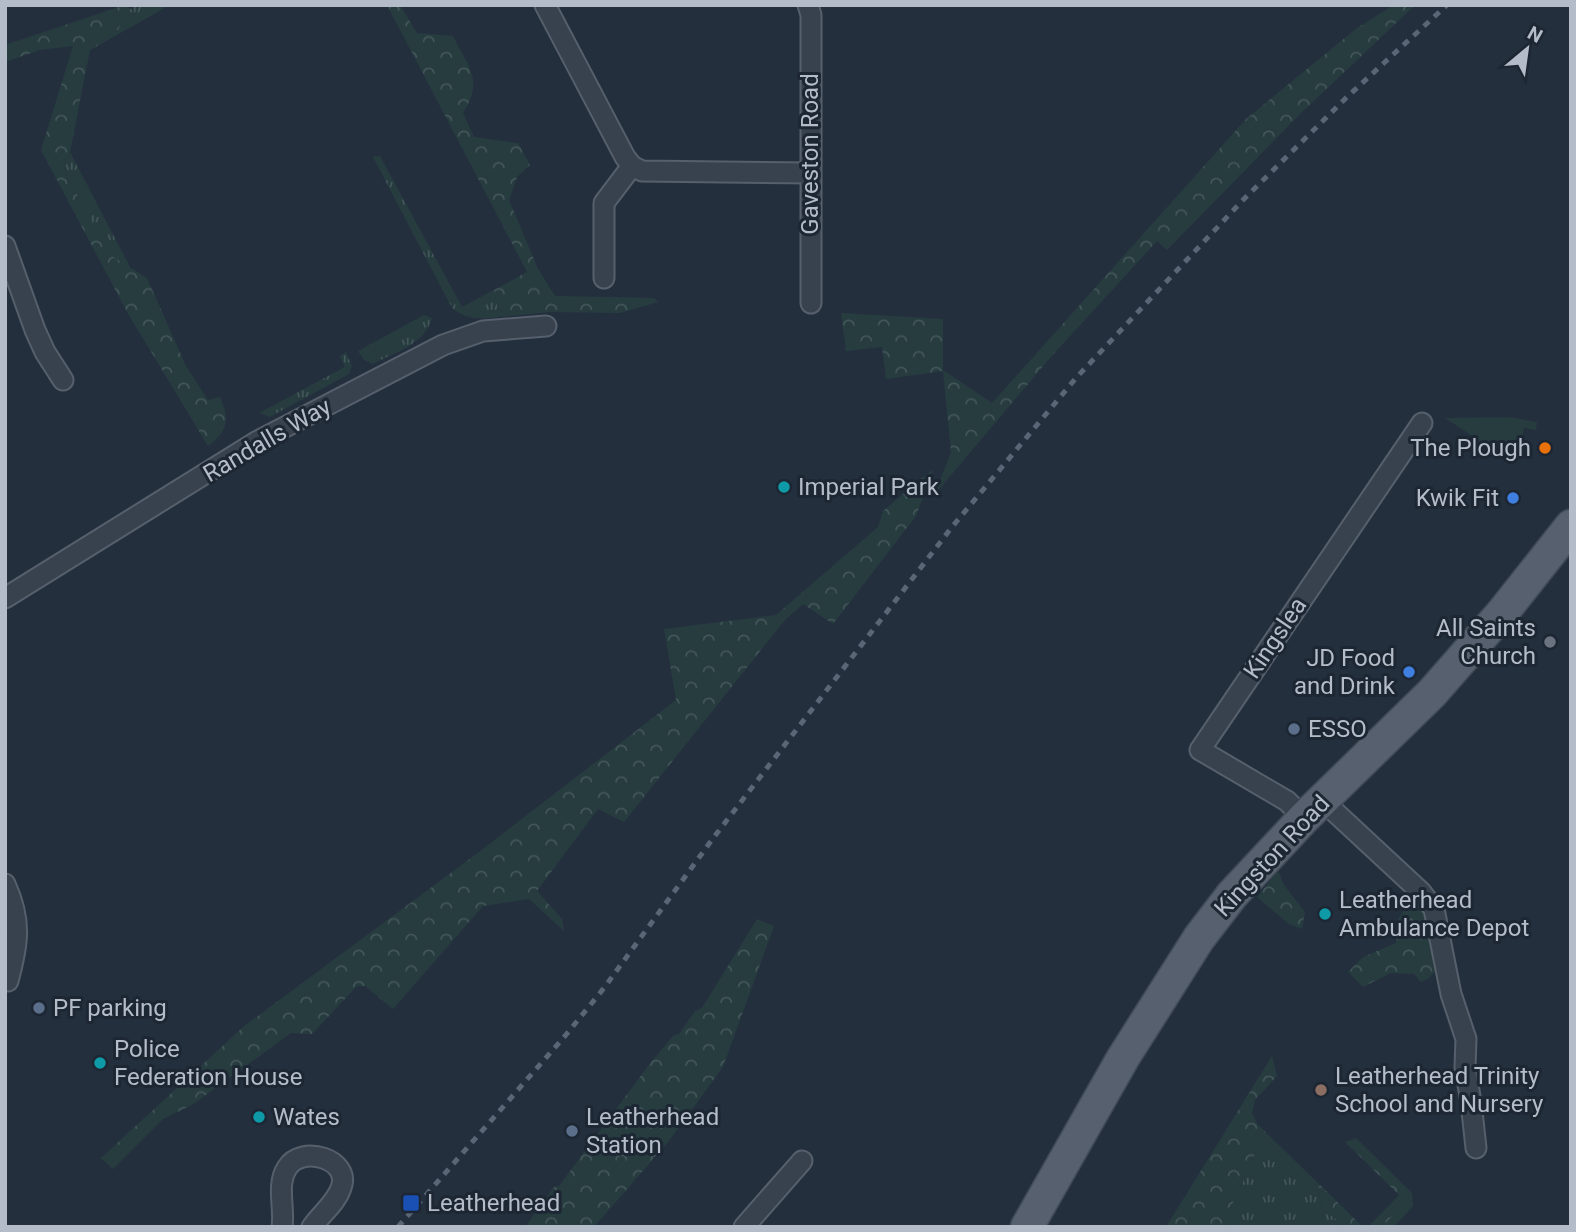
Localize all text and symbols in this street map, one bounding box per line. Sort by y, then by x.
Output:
north arrow [1492,14,1562,84]
text: N [1524,21,1546,48]
street label: Gaveston Road [796,73,824,235]
street label: Randalls Way [198,392,336,488]
place label: The Plough [1410,434,1531,462]
marker: The Plough [1537,440,1553,456]
place label: Imperial Park [798,473,940,501]
marker: Imperial Park [776,479,792,495]
place label: Kwik Fit [1416,484,1499,512]
marker: Kwik Fit [1505,490,1521,506]
street label: Kingslea [1238,592,1312,684]
place label: All Saints Church [1436,614,1536,670]
marker: All Saints Church [1542,634,1558,650]
place label: JD Food and Drink [1294,644,1396,700]
marker: JD Food and Drink [1401,664,1417,680]
place label: ESSO [1308,715,1367,743]
marker: ESSO [1286,721,1302,737]
street label: Kingston Road [1209,790,1335,922]
place label: Leatherhead Ambulance Depot [1339,886,1529,942]
marker: Leatherhead Ambulance Depot [1317,906,1333,922]
place label: PF parking [53,994,167,1022]
marker: PF parking [31,1000,47,1016]
place label: Police Federation House [114,1035,302,1091]
marker: Police Federation House [92,1055,108,1071]
place label: Leatherhead Trinity School and Nursery [1335,1062,1544,1118]
marker: Leatherhead Trinity School and Nursery [1313,1082,1329,1098]
place label: Wates [273,1103,340,1131]
place label: Leatherhead Station [586,1103,719,1159]
marker: Wates [251,1109,267,1125]
marker: Leatherhead Station [564,1123,580,1139]
place label: Leatherhead [427,1189,560,1217]
marker: Leatherhead [401,1193,421,1213]

